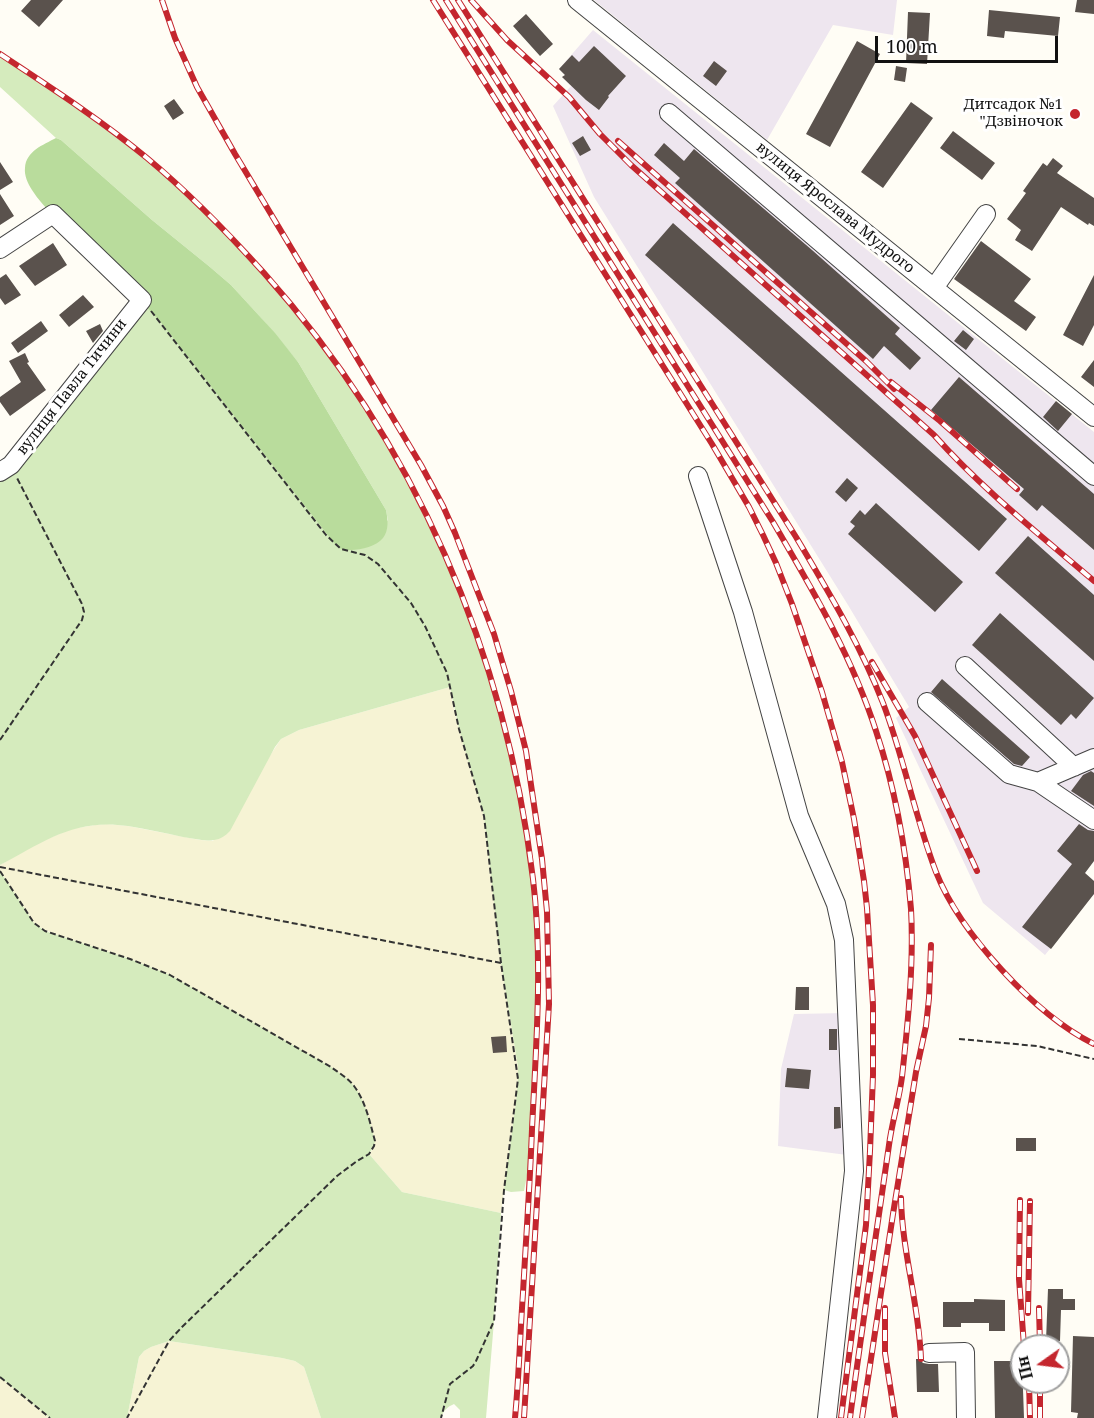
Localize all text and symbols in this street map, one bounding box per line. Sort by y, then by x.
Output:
scale bar [878,24,1061,62]
text: 100 m [886,34,938,58]
place label: Дитсадок №1 "Дзвіночок [963,96,1063,131]
marker: Дитсадок №1 "Дзвіночок [1068,107,1082,121]
street label: вулиця Ярослава Мудрого [752,139,918,277]
street label: вулиця Павла Тичини [13,315,131,459]
north arrow [1010,1334,1070,1394]
text: Пн [1011,1354,1038,1382]

